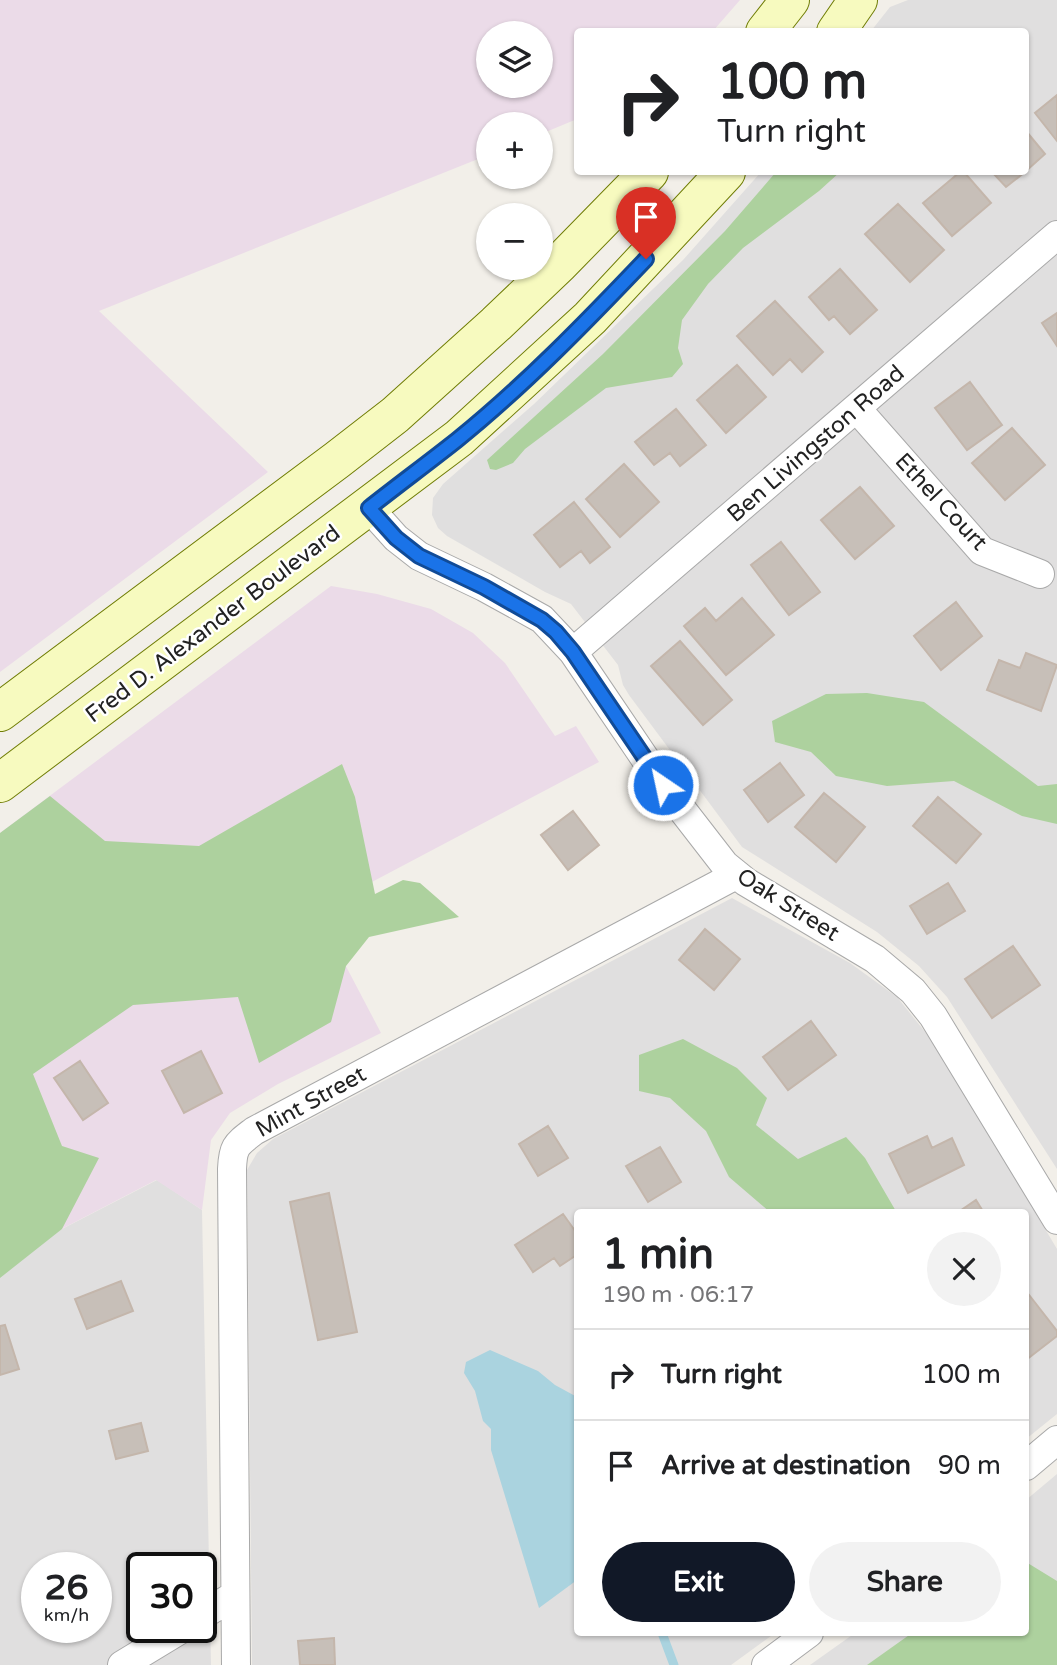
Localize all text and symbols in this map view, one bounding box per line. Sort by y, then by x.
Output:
map controls [476,21,553,280]
button: layers [476,21,553,98]
text: 100 m [717,53,867,112]
icon: right [602,56,693,147]
button: + [476,112,553,189]
text: Turn right [717,113,866,151]
pin [616,187,676,259]
icon: arrive [627,198,665,236]
button: − [476,203,553,280]
street label: Ben Livingston Road [722,359,910,529]
street label: Ethel Court [889,447,993,557]
street label: Fred D. Alexander Boulevard [80,519,346,729]
position arrow [626,748,700,822]
street label: Oak Street [732,862,845,948]
street label: Mint Street [251,1060,371,1144]
text: 1 min [602,1229,714,1280]
button: close [927,1232,1001,1306]
text: 190 m · 06:17 [602,1281,754,1309]
icon: right [602,1356,640,1394]
text: Turn right [661,1359,782,1390]
text: 100 m [921,1359,1001,1390]
icon: arrive [602,1447,640,1485]
text: Arrive at destination [661,1450,911,1481]
text: 90 m [938,1450,1001,1481]
button: Exit [602,1542,795,1622]
button: Share [809,1542,1001,1622]
speed limit sign: 30 [126,1552,217,1643]
text: 26 [45,1567,88,1609]
text: km/h [44,1604,89,1626]

